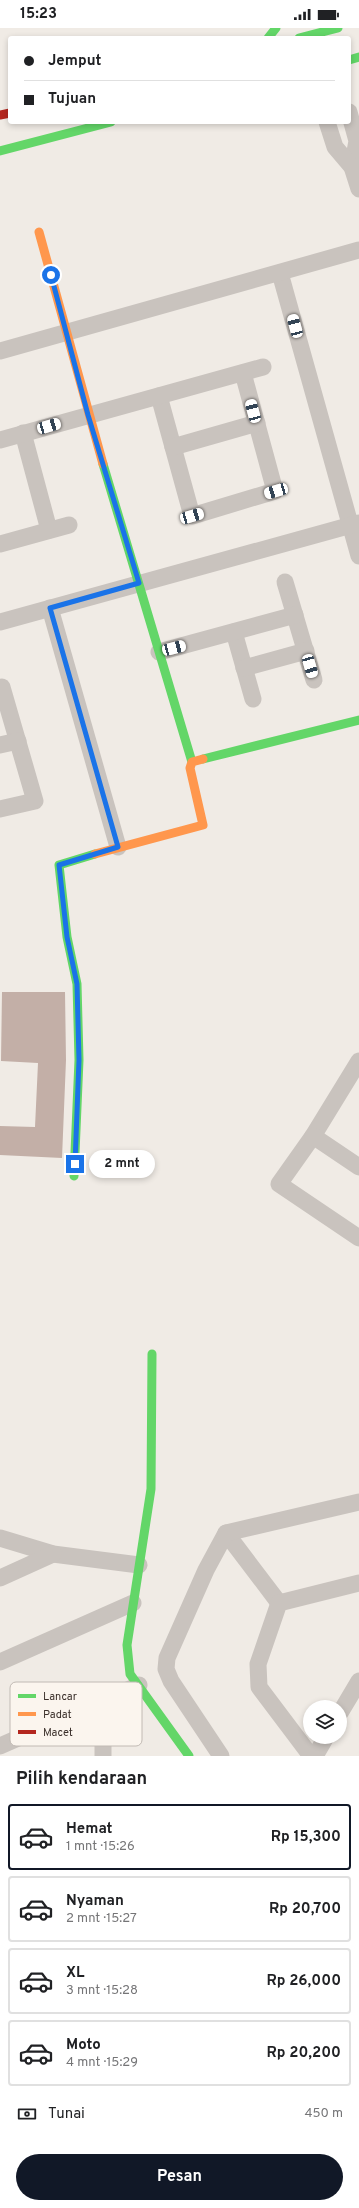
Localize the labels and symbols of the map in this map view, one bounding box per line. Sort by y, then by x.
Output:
route start [42,266,60,284]
car [286,313,304,339]
car [244,398,262,424]
car [36,417,62,435]
car [263,482,289,500]
car [179,507,205,525]
car [161,639,187,657]
car [301,653,319,679]
callout: 2 mnt [89,1150,155,1178]
route end [66,1155,84,1173]
legend [10,1682,142,1746]
text: Lancar [43,1690,78,1704]
text: Padat [43,1708,72,1722]
text: Macet [43,1726,73,1740]

